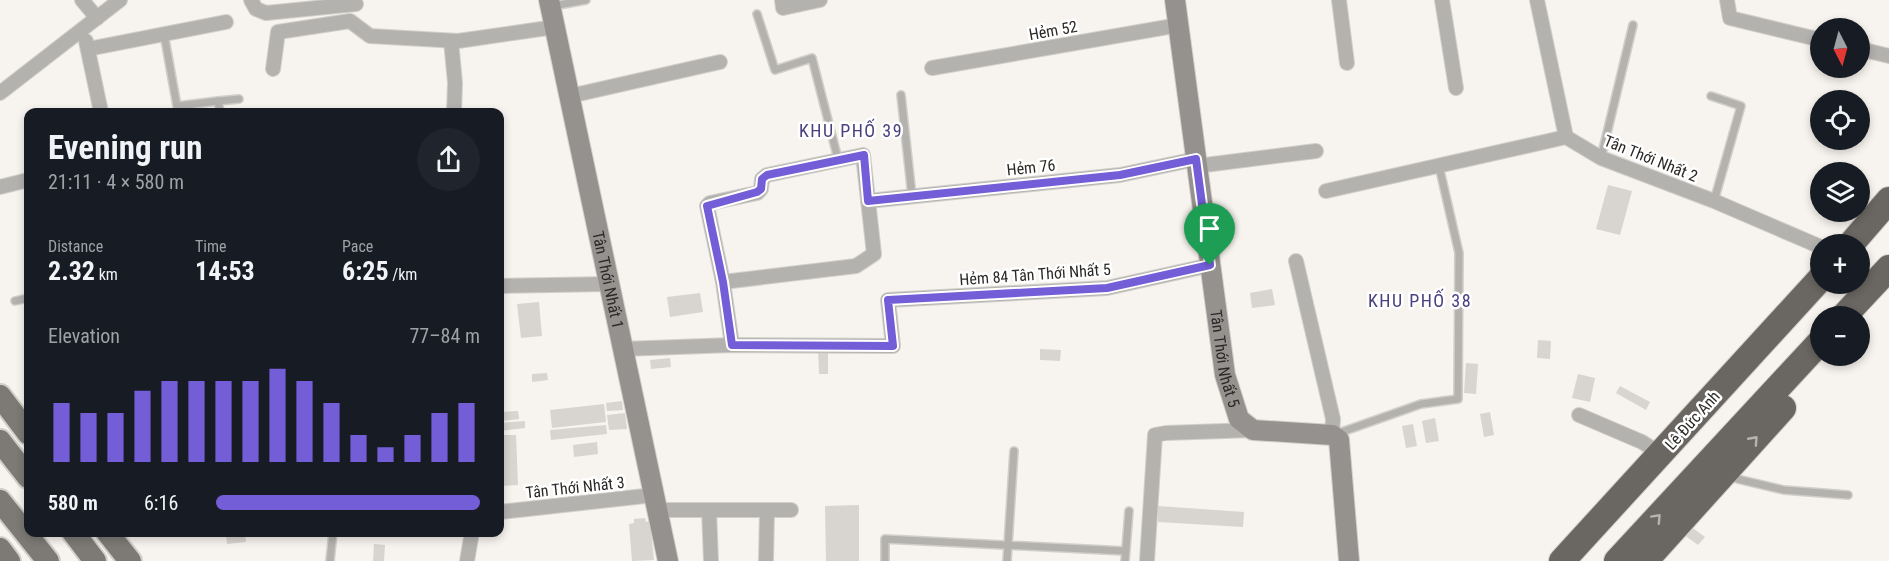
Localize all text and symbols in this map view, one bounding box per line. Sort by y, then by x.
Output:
street label: Hẻm 52 [1027,17,1079,44]
north arrow [1810,18,1870,78]
map controls [1810,18,1870,366]
button: locate [1810,90,1870,150]
district label: KHU PHỐ 39 [799,118,903,141]
text: Evening run [48,128,203,167]
button: share [417,128,480,191]
street label: Tân Thới Nhất 2 [1601,131,1700,186]
street label: Hẻm 76 [1006,155,1056,180]
button: layers [1810,162,1870,222]
text: 21:11 · 4 × 580 m [48,170,184,194]
pin [1184,203,1235,265]
icon: arrive [1193,212,1226,245]
street label: Tân Thới Nhất 1 [588,229,627,330]
button: + [1810,234,1870,294]
text: Distance [48,237,103,256]
text: Time [195,237,227,256]
text: Pace [342,237,373,256]
text: 2.32 [48,256,95,286]
text: 14:53 [195,256,255,286]
text: 6:25 [342,256,389,286]
street label: Hẻm 84 Tân Thới Nhất 5 [959,260,1111,289]
text: km [95,265,118,284]
text: /km [389,265,417,284]
district label: KHU PHỐ 38 [1368,288,1472,311]
button: − [1810,306,1870,366]
street label: Tân Thới Nhất 5 [1206,308,1244,410]
text: Elevation [48,324,120,348]
text: 77–84 m [409,324,480,348]
street label: Lê Đức Anh [1661,387,1724,454]
one-way arrow [1747,436,1758,446]
street label: Tân Thới Nhất 3 [525,473,625,502]
text: 580 m [48,491,98,515]
text: 6:16 [144,491,178,515]
one-way arrow [1650,514,1661,525]

